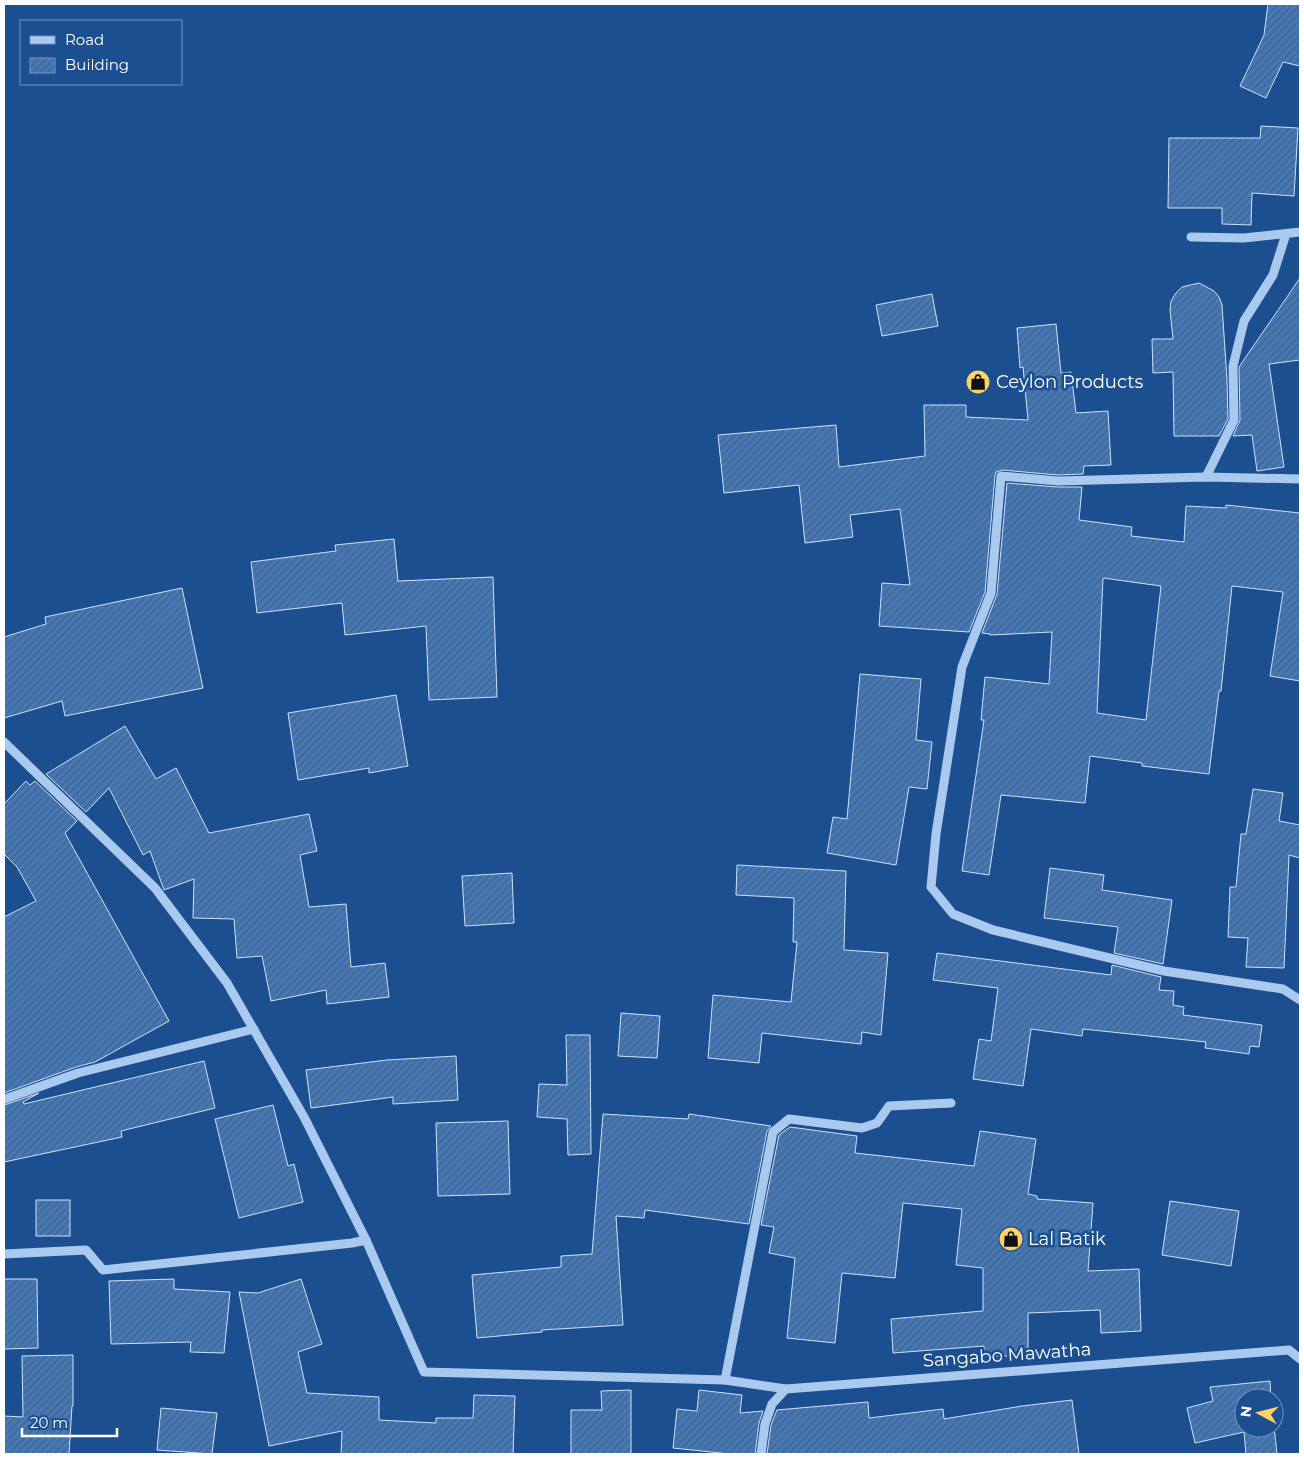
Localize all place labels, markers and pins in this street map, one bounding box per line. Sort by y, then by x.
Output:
shop icon: Ceylon Products [965,369,991,395]
place label: Ceylon Products [996,371,1144,393]
shop icon: Lal Batik [998,1226,1024,1252]
place label: Lal Batik [1028,1228,1106,1250]

